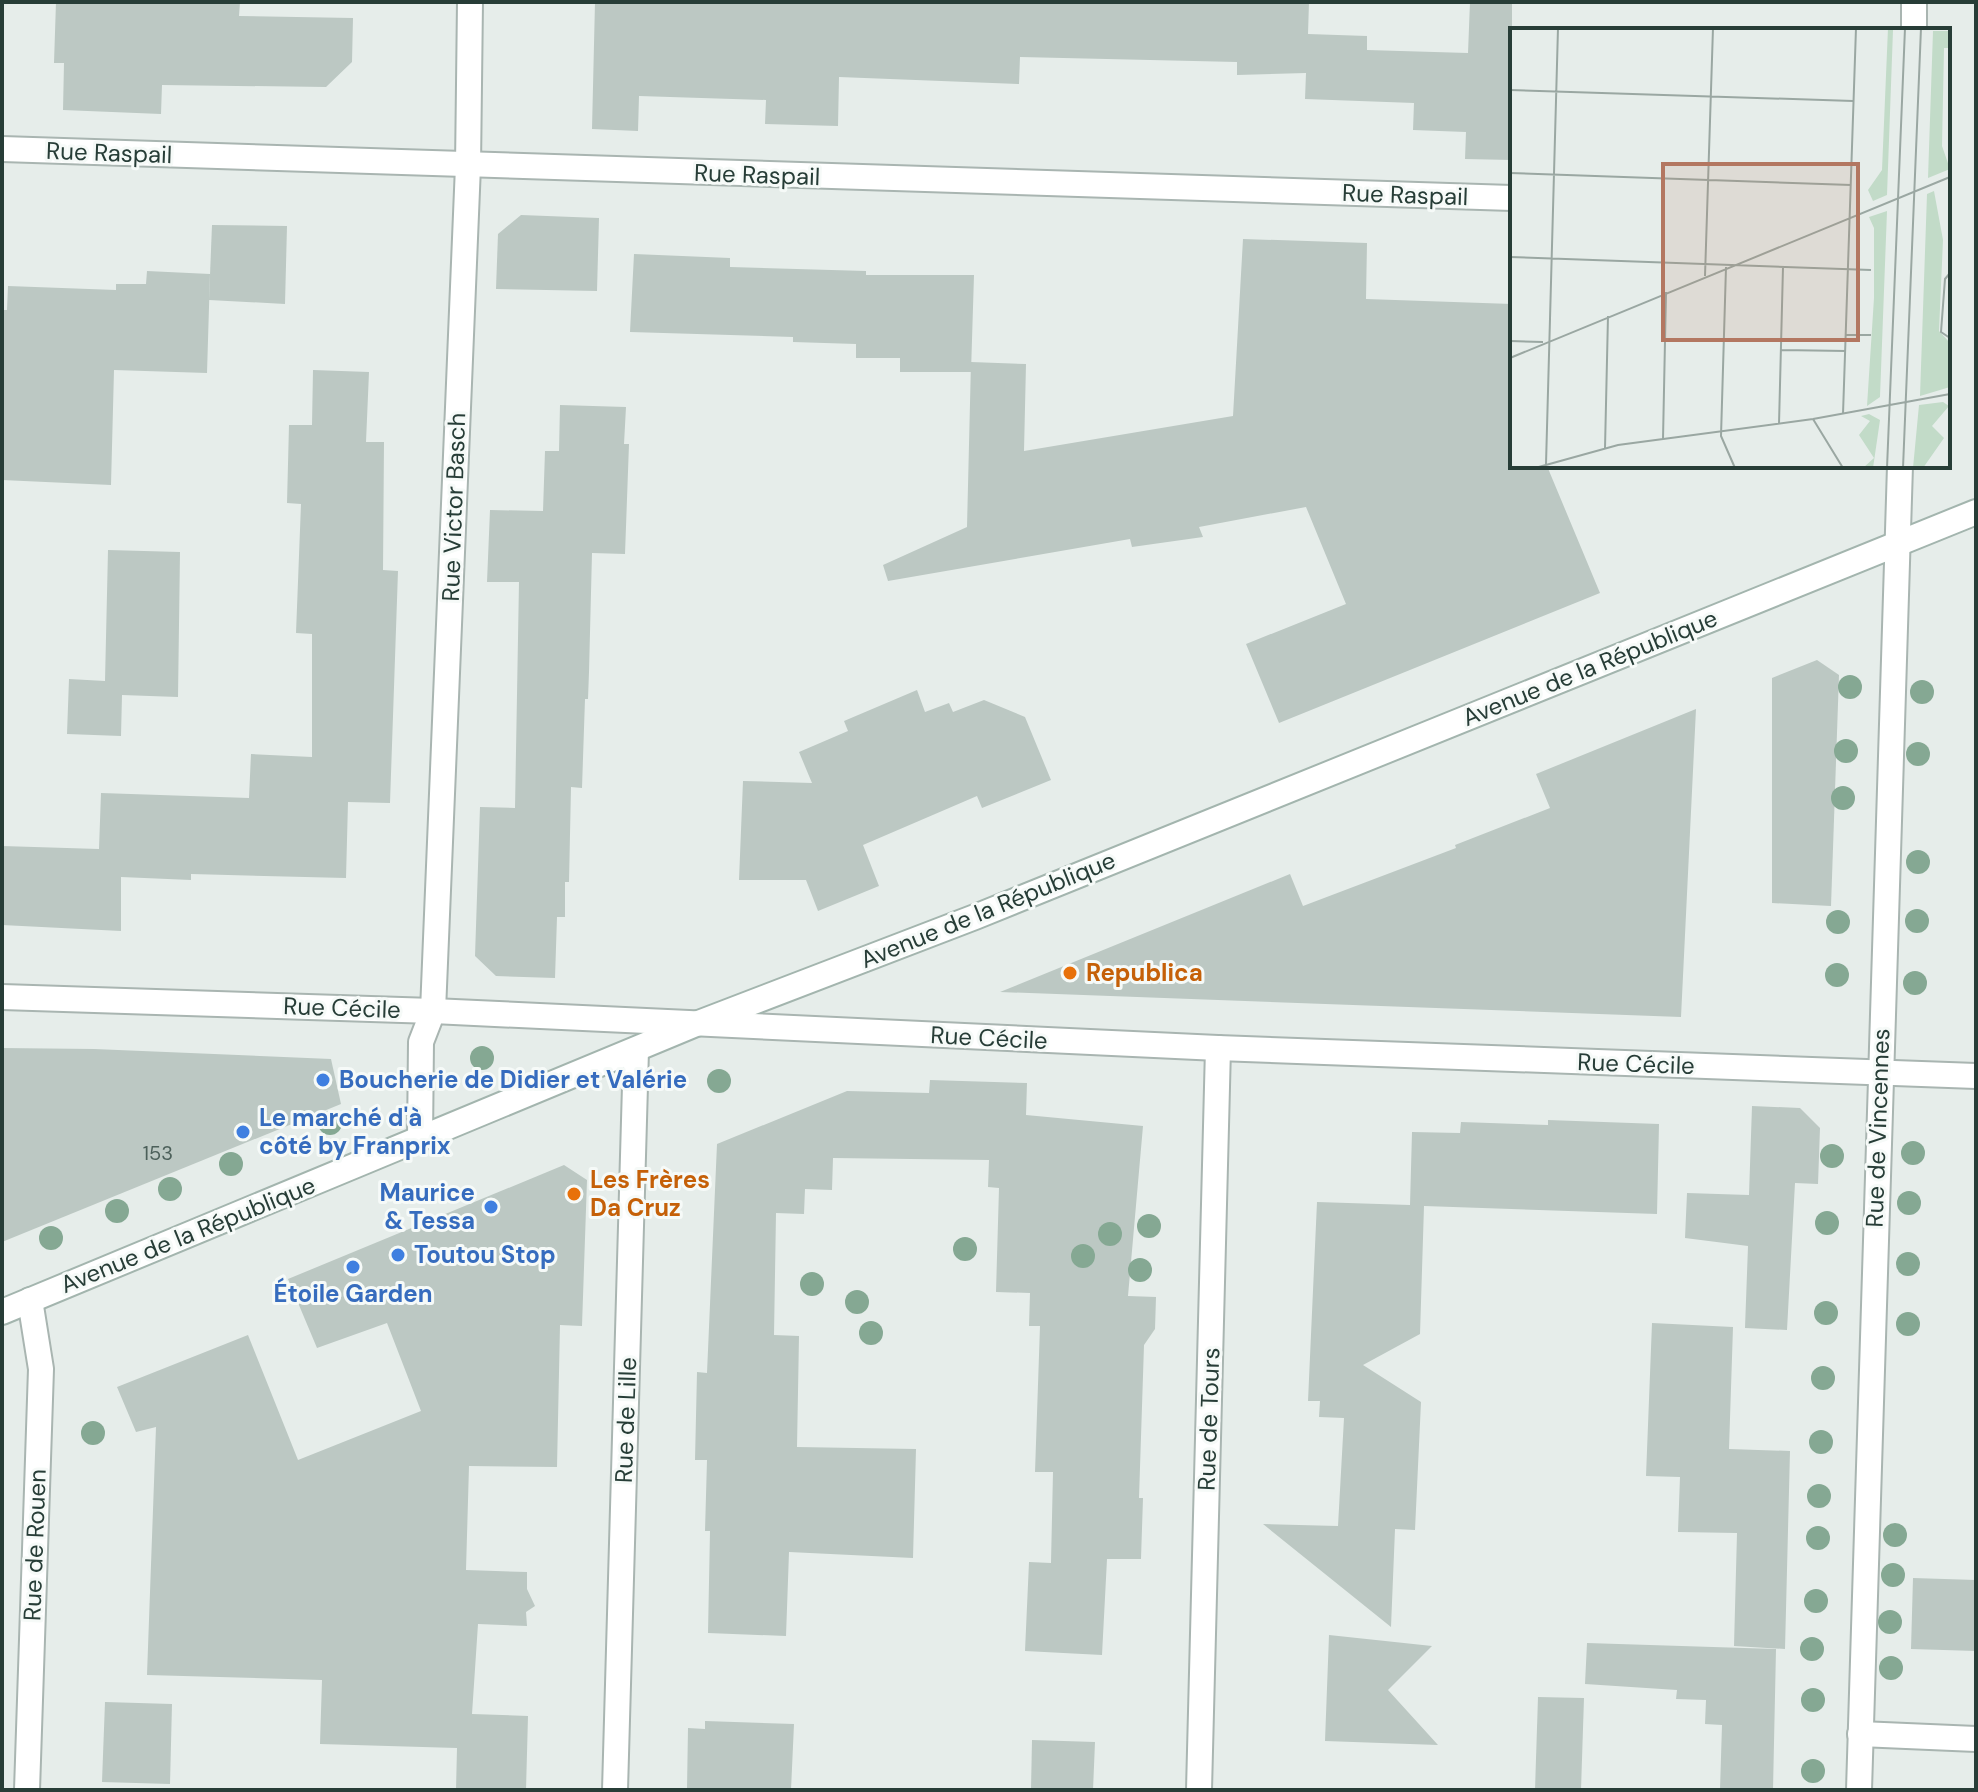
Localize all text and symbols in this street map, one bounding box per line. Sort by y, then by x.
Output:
inset map [1510,28,1950,468]
street label: Rue Raspail [45,135,173,170]
street label: Rue Raspail [693,157,821,192]
street label: Rue Raspail [1341,177,1469,212]
street label: Rue Victor Basch [435,412,472,602]
street label: Avenue de la République [1458,602,1722,733]
street label: Avenue de la République [856,844,1120,975]
place label: Republica [1086,957,1203,988]
marker: Republica [1061,964,1079,982]
street label: Rue Cécile [283,990,401,1025]
street label: Rue Cécile [930,1019,1048,1056]
street label: Rue de Vincennes [1859,1028,1896,1228]
street label: Rue Cécile [1577,1046,1695,1081]
place label: Boucherie de Didier et Valérie [339,1064,687,1095]
marker: Boucherie de Didier et Valérie [314,1071,332,1089]
place label: Le marché d'à côté by Franprix [259,1102,451,1161]
marker: Le marché d'à côté by Franprix [234,1123,252,1141]
house number: 153 [143,1140,173,1166]
place label: Les Frères Da Cruz [590,1164,710,1223]
street label: Avenue de la République [56,1169,320,1300]
place label: Maurice & Tessa [379,1177,475,1236]
marker: Les Frères Da Cruz [565,1185,583,1203]
marker: Maurice & Tessa [482,1198,500,1216]
place label: Toutou Stop [414,1239,556,1270]
marker: Toutou Stop [389,1246,407,1264]
marker: Étoile Garden [344,1258,362,1276]
place label: Étoile Garden [273,1277,433,1309]
street label: Rue de Tours [1191,1347,1226,1491]
street label: Rue de Lille [608,1357,643,1483]
street label: Rue de Rouen [16,1468,53,1621]

